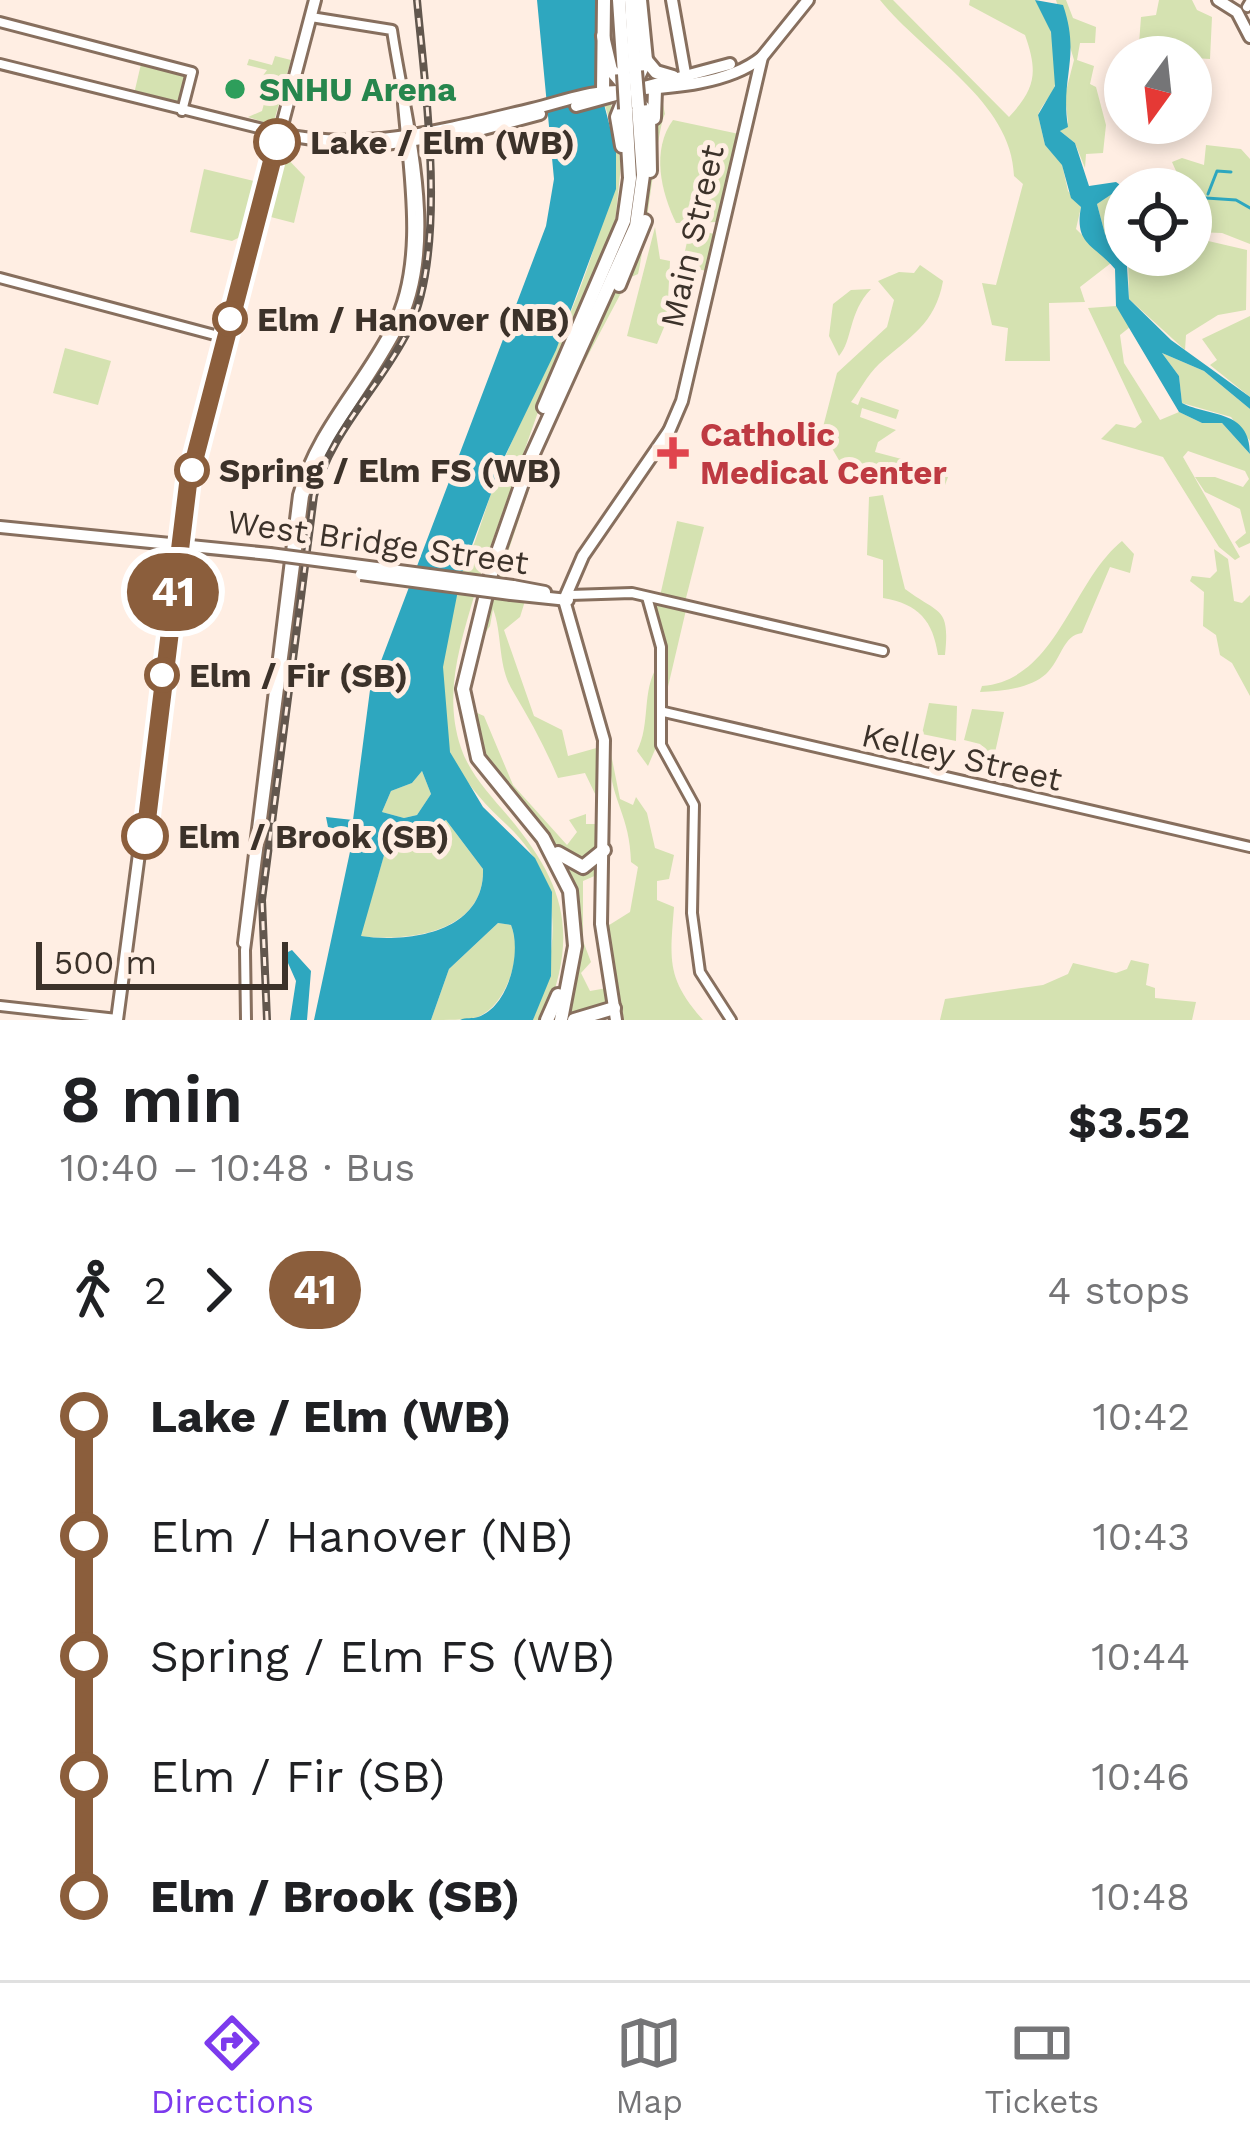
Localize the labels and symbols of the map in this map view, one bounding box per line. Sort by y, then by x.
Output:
north arrow [1104,36,1212,144]
place label: SNHU Arena [259,70,456,109]
marker: SNHU Arena [222,76,248,102]
marker: Lake / Elm (WB) [255,120,299,164]
place label: Lake / Elm (WB) [310,123,575,162]
street label: Main Street [652,141,732,331]
place label: Elm / Hanover (NB) [257,300,570,339]
marker: Elm / Hanover (NB) [214,303,246,335]
place label: Catholic Medical Center [700,415,947,492]
marker: Catholic Medical Center [657,437,689,469]
place label: Spring / Elm FS (WB) [219,451,562,490]
marker: Spring / Elm FS (WB) [176,454,208,486]
street label: West Bridge Street [225,502,531,582]
line badge: 41 [119,553,227,631]
place label: Elm / Fir (SB) [189,656,408,695]
marker: Elm / Fir (SB) [146,659,178,691]
street label: Kelley Street [858,715,1066,799]
marker: Elm / Brook (SB) [123,814,167,858]
place label: Elm / Brook (SB) [178,817,449,856]
scale bar [36,936,288,989]

